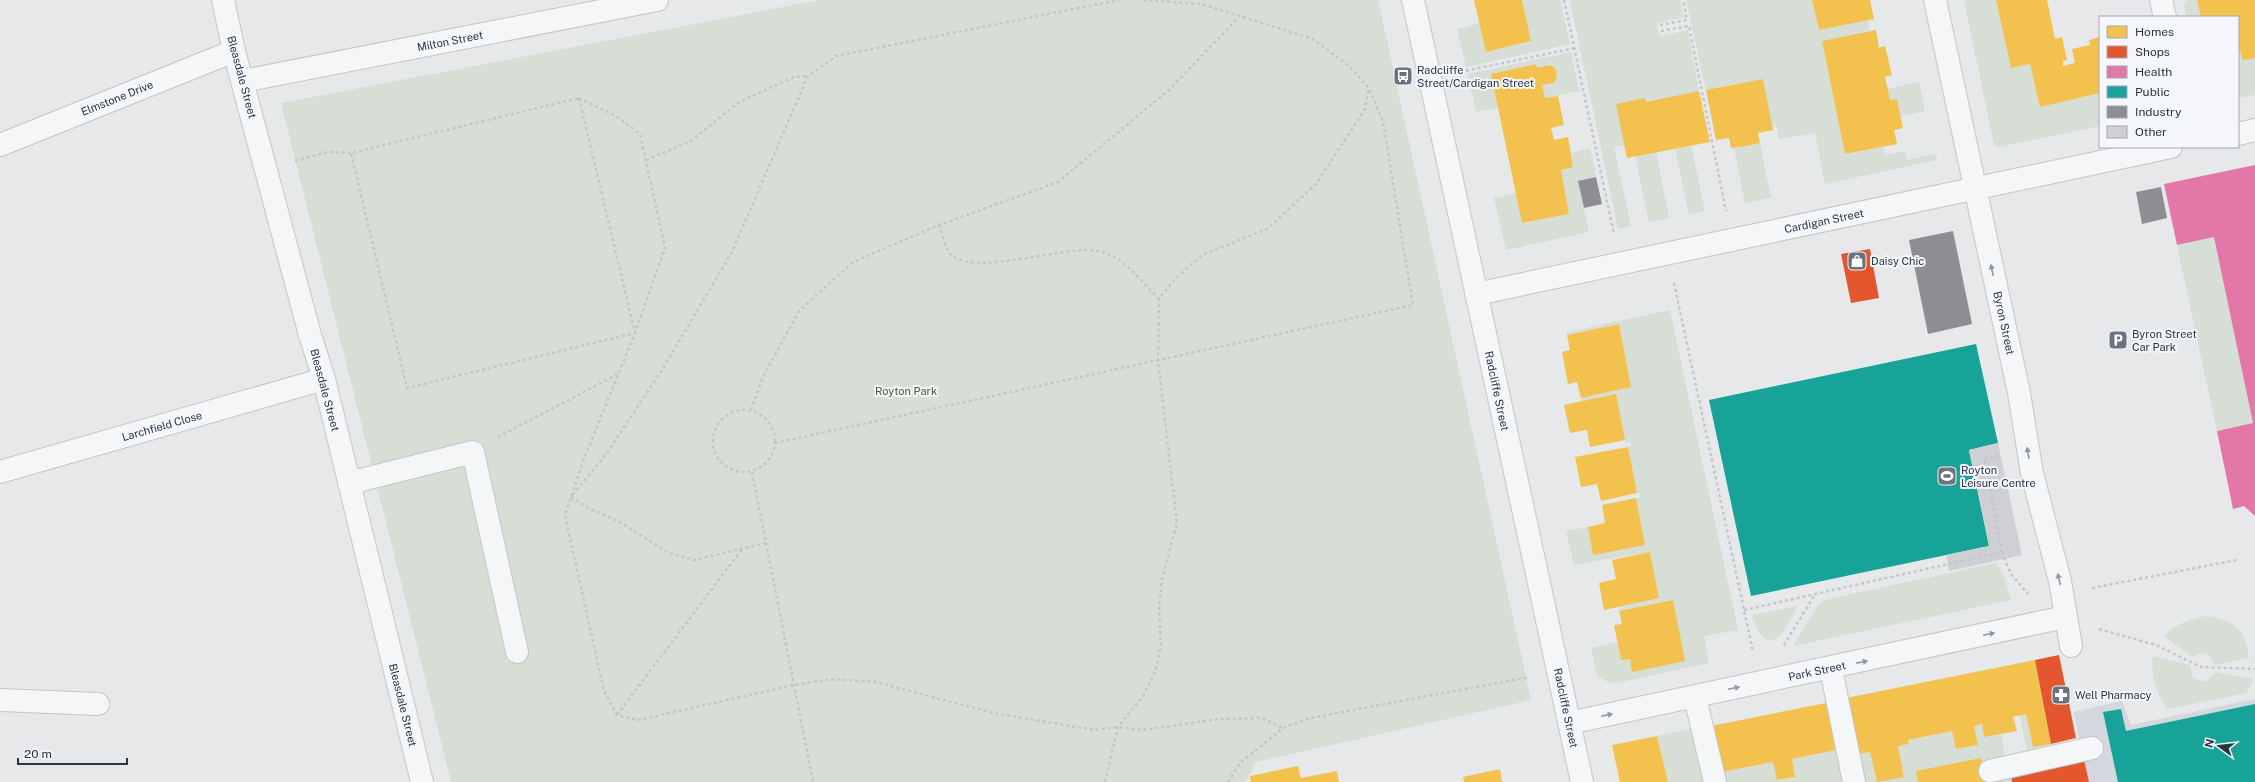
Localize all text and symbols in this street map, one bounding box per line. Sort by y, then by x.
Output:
legend [2099,16,2239,148]
text: Homes [2135,25,2174,39]
street label: Milton Street [416,29,484,53]
street label: Bleasdale Street [225,34,259,120]
text: Shops [2135,45,2170,59]
place label: Radcliffe Street/Cardigan Street [1417,64,1534,89]
bus stop icon: Radcliffe Street/Cardigan Street [1392,65,1414,87]
text: Health [2135,65,2172,79]
street label: Elmstone Drive [79,78,155,118]
text: Public [2135,85,2170,99]
text: Industry [2135,105,2182,119]
text: Other [2135,125,2167,139]
street label: Cardigan Street [1783,207,1865,235]
shop icon: Daisy Chic [1846,250,1868,272]
place label: Daisy Chic [1871,255,1924,267]
one-way arrow [1989,264,1995,276]
street label: Byron Street [1991,290,2017,356]
place label: Byron Street Car Park [2132,328,2197,353]
parking icon: Byron Street Car Park [2107,329,2129,351]
street label: Bleasdale Street [308,347,342,433]
street label: Radcliffe Street [1483,350,1511,432]
park label: Royton Park [875,385,937,397]
street label: Larchfield Close [121,409,203,443]
one-way arrow [2025,446,2031,459]
place label: Royton Leisure Centre [1961,464,2036,489]
sports icon: Royton Leisure Centre [1936,465,1958,487]
one-way arrow [2056,572,2062,584]
one-way arrow [1983,631,1995,637]
one-way arrow [1856,658,1868,664]
street label: Park Street [1787,659,1847,683]
street label: Bleasdale Street [387,662,419,748]
street label: Radcliffe Street [1552,667,1580,749]
pharmacy icon: Well Pharmacy [2050,684,2072,706]
one-way arrow [1728,685,1741,691]
place label: Well Pharmacy [2075,689,2152,701]
one-way arrow [1601,712,1613,718]
north arrow [2199,726,2239,766]
text: N [2202,738,2216,749]
scale bar [18,740,127,766]
text: 20 m [24,747,52,761]

